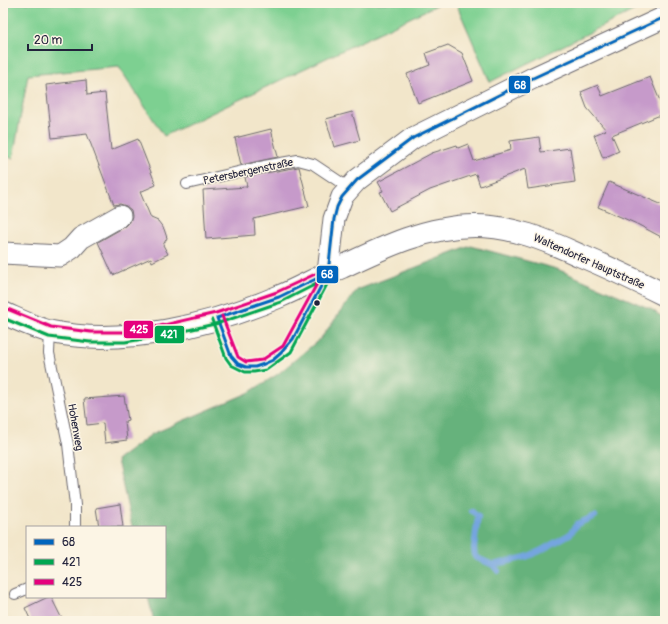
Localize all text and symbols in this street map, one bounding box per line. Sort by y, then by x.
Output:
scale bar [28,26,92,52]
text: 20 m [34,33,63,48]
line badge: 68 [508,75,531,94]
text: 68 [514,79,526,92]
street label: Petersbergenstraße [202,155,295,187]
street label: Waltendorfer Hauptstraße [531,231,647,292]
line badge: 68 [316,265,339,284]
text: 68 [321,268,333,281]
unlabelled marker [312,298,322,308]
line badge: 425 [123,320,154,339]
text: 425 [129,323,148,336]
line badge: 421 [154,325,185,344]
text: 421 [160,328,177,341]
street label: Hohenweg [65,402,86,452]
legend [26,526,166,598]
text: 68 [62,535,75,550]
text: 421 [62,555,80,570]
text: 425 [62,575,82,590]

